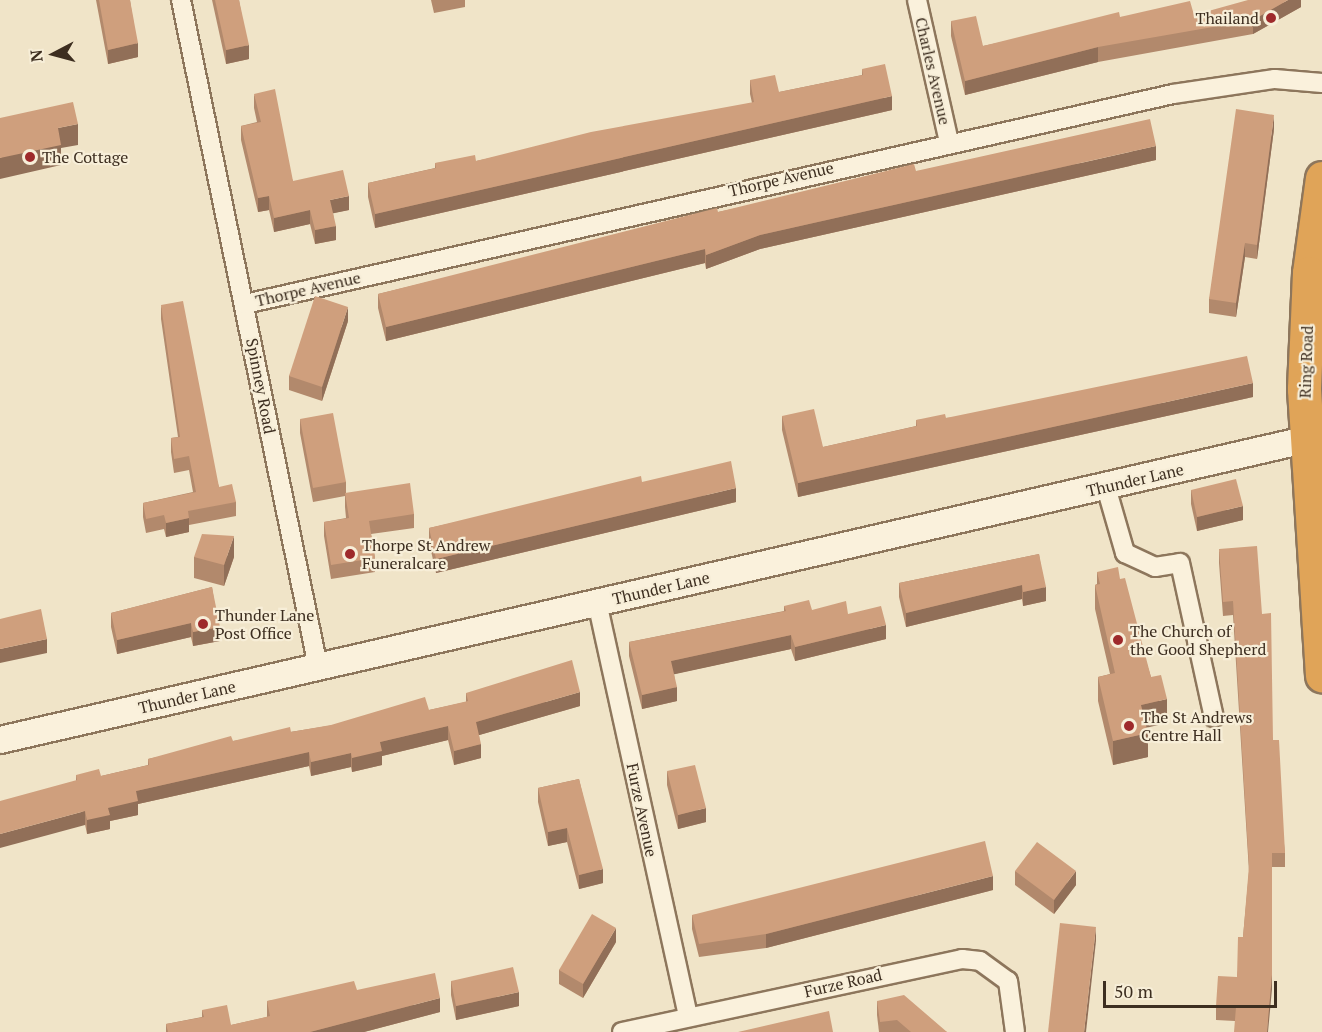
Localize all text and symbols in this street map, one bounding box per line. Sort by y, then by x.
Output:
place label: Thailand [1196,8,1259,28]
marker: Thailand [1264,11,1278,25]
street label: Charles Avenue [911,15,955,127]
north arrow [24,24,84,84]
text: N [25,49,48,63]
place label: The Cottage [42,147,128,167]
marker: The Cottage [23,150,37,164]
street label: Thorpe Avenue [726,158,836,200]
street label: Thorpe Avenue [253,268,363,310]
street label: Ring Road [1295,325,1317,399]
street label: Spinney Road [242,337,280,435]
street label: Thunder Lane [1084,459,1186,501]
place label: Thorpe St Andrew Funeralcare [362,535,491,573]
marker: Thorpe St Andrew Funeralcare [343,547,357,561]
street label: Thunder Lane [610,567,712,609]
place label: Thunder Lane Post Office [215,605,314,643]
marker: Thunder Lane Post Office [196,617,210,631]
place label: The Church of the Good Shepherd [1130,621,1266,659]
marker: The Church of the Good Shepherd [1111,633,1125,647]
street label: Thunder Lane [136,676,238,718]
place label: The St Andrews Centre Hall [1141,707,1253,745]
marker: The St Andrews Centre Hall [1122,719,1136,733]
street label: Furze Avenue [623,761,661,859]
street label: Furze Road [802,965,884,1001]
scale bar [1106,969,1280,1007]
text: 50 m [1114,979,1153,1003]

